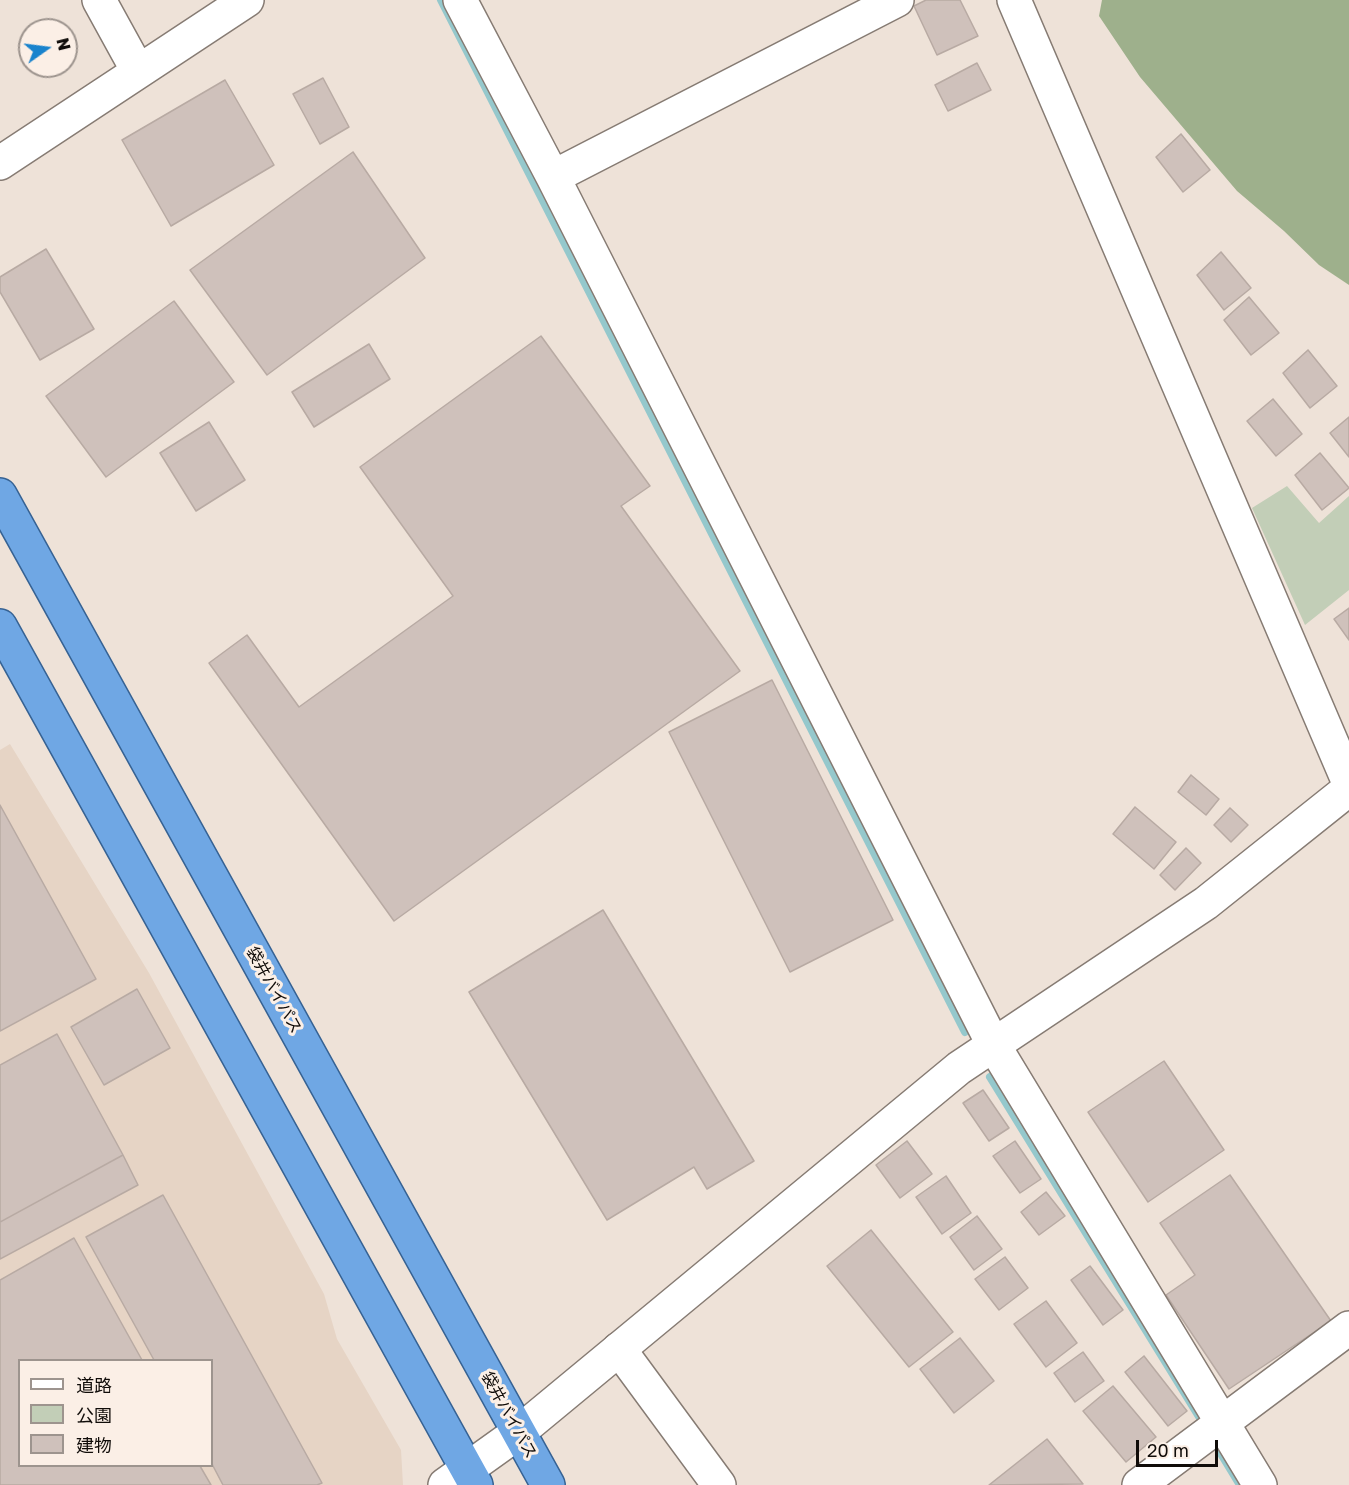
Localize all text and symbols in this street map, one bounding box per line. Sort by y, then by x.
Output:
north arrow [18,18,78,78]
text: N [52,36,75,52]
street label: 袋井バイパス [242,943,306,1037]
legend [18,1359,213,1467]
street label: 袋井バイパス [477,1368,541,1462]
text: 道路 [76,1374,112,1396]
text: 公園 [76,1404,112,1426]
scale bar [1139,1428,1222,1466]
text: 建物 [76,1434,112,1456]
text: 20 m [1147,1439,1189,1461]

